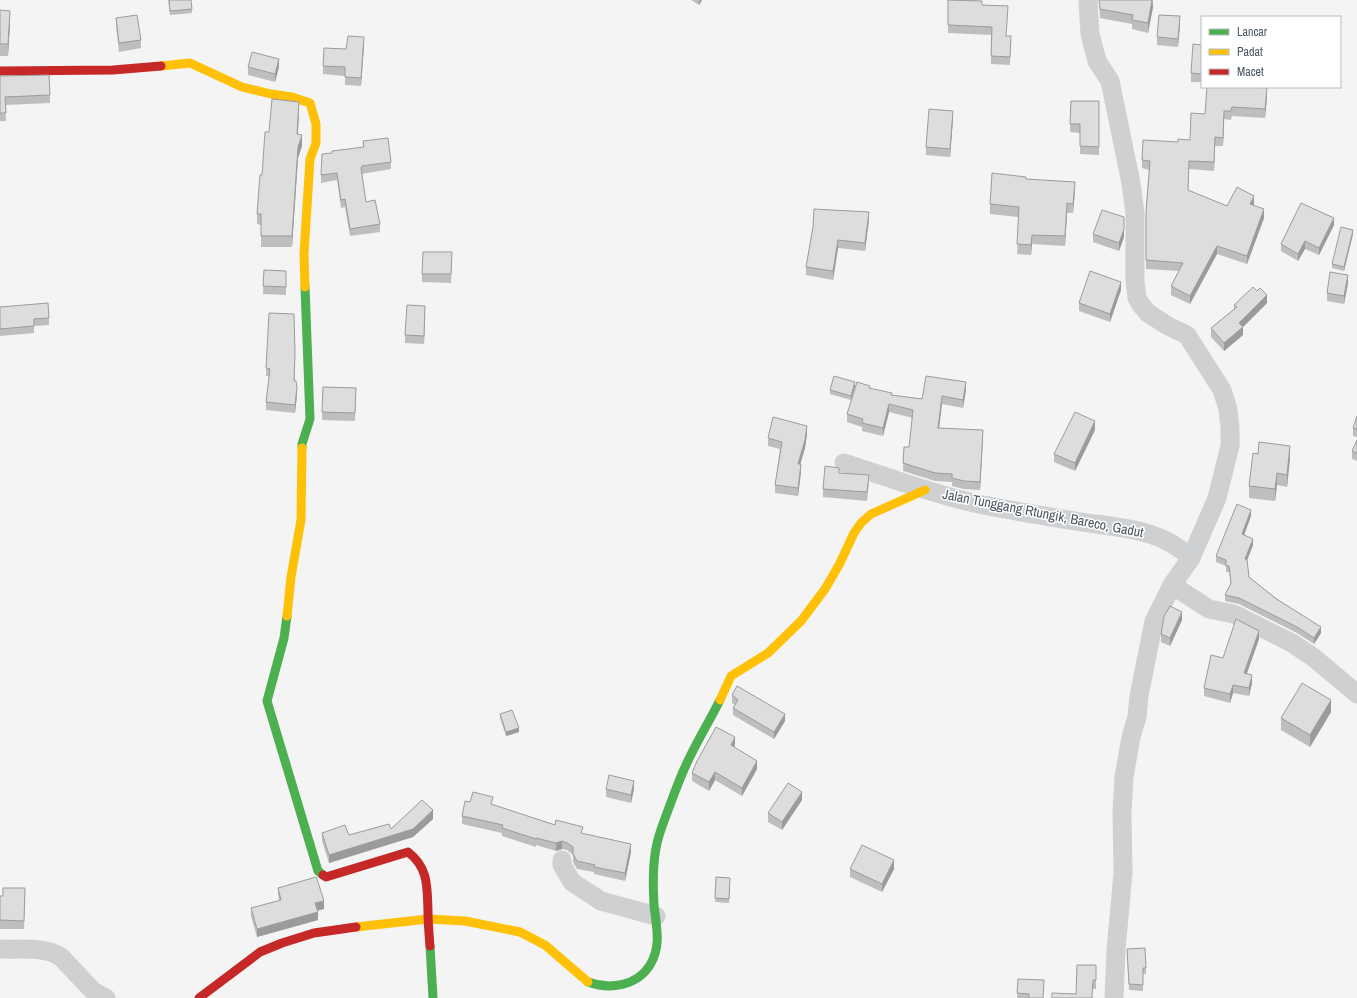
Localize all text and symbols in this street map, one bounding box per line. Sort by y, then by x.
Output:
legend [1201,16,1341,88]
text: Lancar [1237,24,1268,40]
text: Padat [1237,44,1263,60]
text: Macet [1237,64,1264,80]
street label: Jalan Tunggang Rtungik, Bareco, Gadut [941,485,1145,541]

